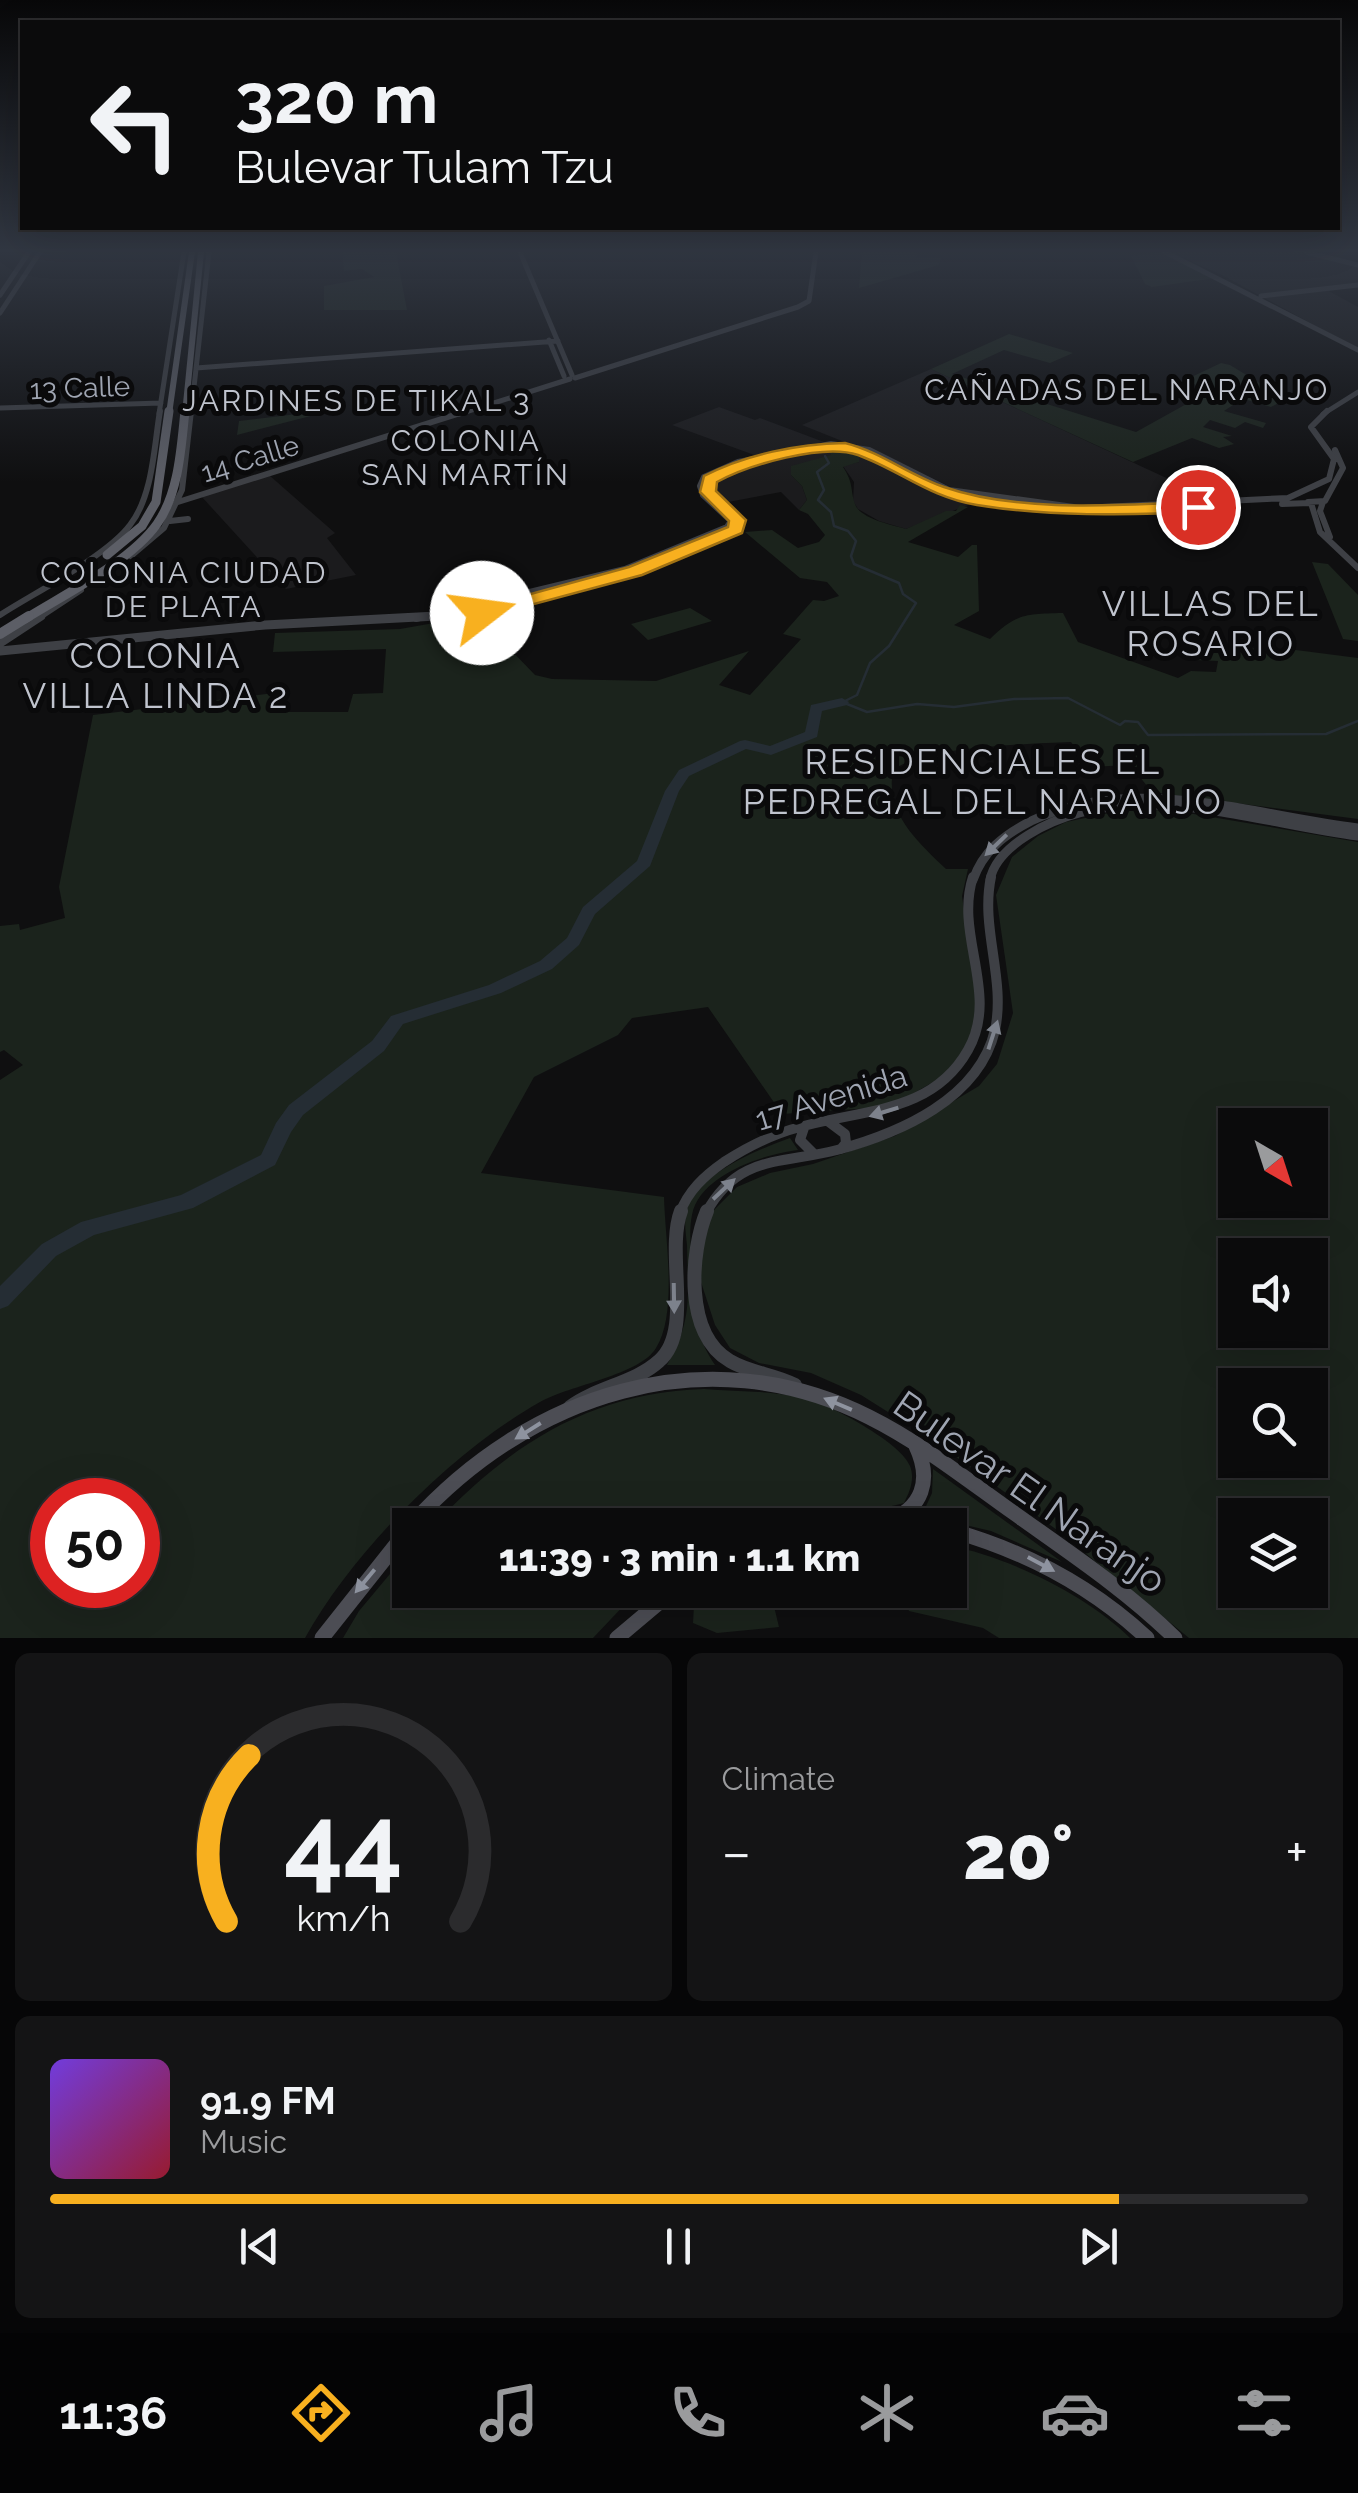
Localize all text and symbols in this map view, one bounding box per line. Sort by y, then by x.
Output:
text: 320 m [235,57,439,139]
icon: left [70,60,200,190]
text: Bulevar Tulam Tzu [235,141,614,194]
street label: 13 Calle [29,370,131,406]
district label: CAÑADAS DEL NARANJO [924,372,1330,407]
district label: JARDINES DE TIKAL 3 [182,383,532,418]
district label: COLONIA SAN MARTÍN [362,423,570,492]
street label: 14 Calle [197,429,303,489]
pin [1156,465,1241,550]
icon: arrive [1171,480,1226,535]
district label: COLONIA CIUDAD DE PLATA [40,555,328,624]
position arrow [430,561,534,665]
district label: VILLAS DEL ROSARIO [1102,583,1320,664]
district label: COLONIA VILLA LINDA 2 [22,635,290,716]
district label: RESIDENCIALES EL PEDREGAL DEL NARANJO [743,741,1223,822]
one-way arrow [984,833,1008,856]
one-way arrow [986,1020,1001,1050]
street label: 17 Avenida [751,1056,911,1138]
one-way arrow [869,1105,899,1120]
north arrow [1218,1108,1328,1218]
map controls [1218,1108,1328,1608]
one-way arrow [711,1178,735,1201]
button: sound [1218,1238,1328,1348]
one-way arrow [666,1283,682,1315]
button: search [1218,1368,1328,1478]
street label: Bulevar El Naranjo [885,1381,1175,1603]
one-way arrow [823,1396,853,1412]
one-way arrow [514,1422,542,1440]
speed limit sign: 50 [30,1478,160,1608]
button: layers [1218,1498,1328,1608]
text: 11:39 · 3 min · 1.1 km [499,1535,860,1580]
one-way arrow [1027,1555,1055,1573]
one-way arrow [354,1569,376,1594]
text: Climate [722,1760,835,1797]
text: 44 [284,1781,403,1903]
text: 20° [963,1808,1073,1897]
text: − [722,1820,751,1885]
text: + [1285,1820,1308,1885]
text: km/h [296,1897,390,1939]
text: 91.9 FM [200,2078,336,2123]
text: Music [200,2123,287,2160]
icon: previous [232,2219,287,2274]
icon: pause [651,2219,706,2274]
icon: next [1071,2219,1126,2274]
icon: directions [286,2378,356,2448]
icon: music [474,2378,544,2448]
icon: phone [663,2378,733,2448]
icon: climate [852,2378,922,2448]
icon: car [1040,2378,1110,2448]
icon: filters [1229,2378,1299,2448]
text: 11:36 [59,2387,167,2440]

